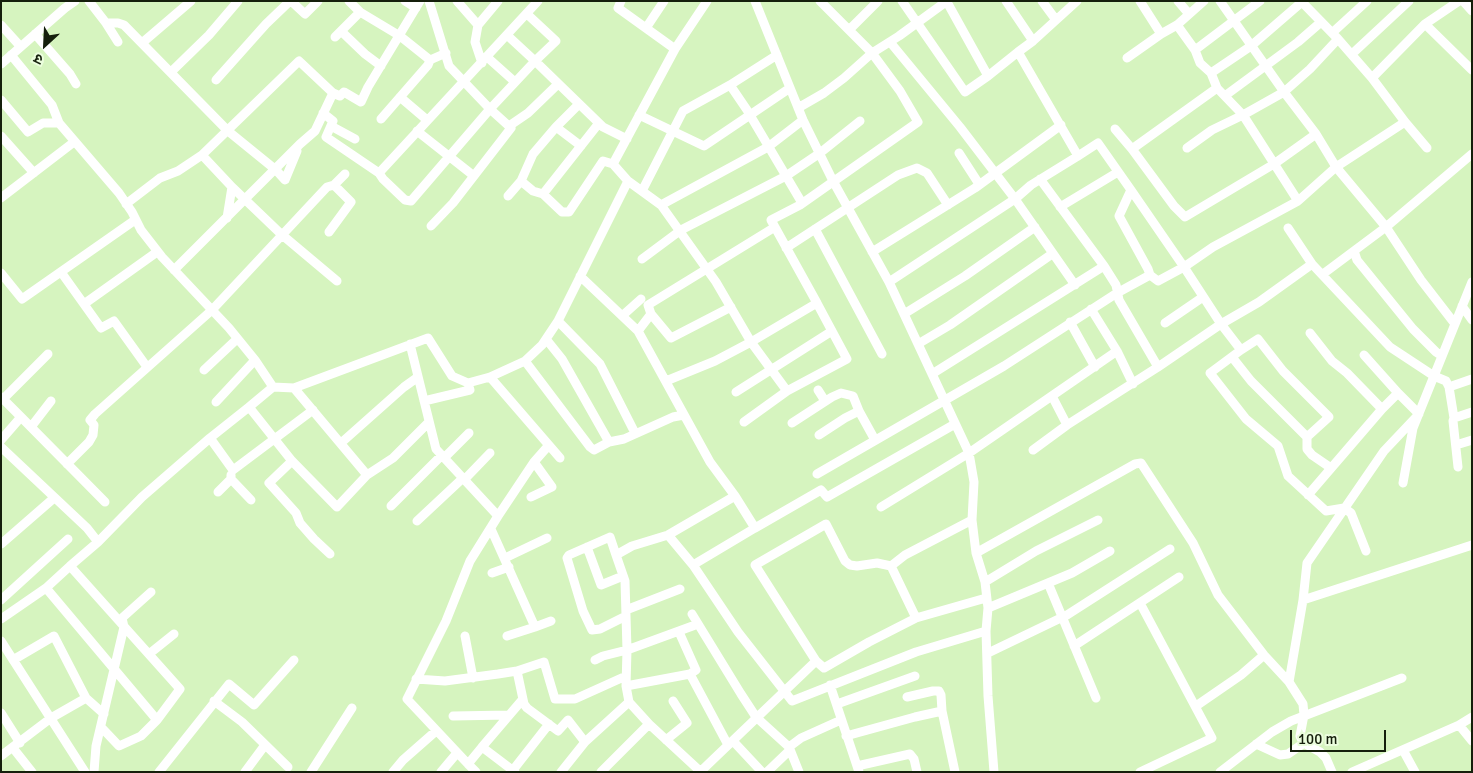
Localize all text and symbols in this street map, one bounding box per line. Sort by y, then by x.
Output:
north arrow [20,20,70,70]
text: उ [31,50,46,68]
scale bar [1293,720,1389,752]
text: 100 m [1298,730,1338,748]

